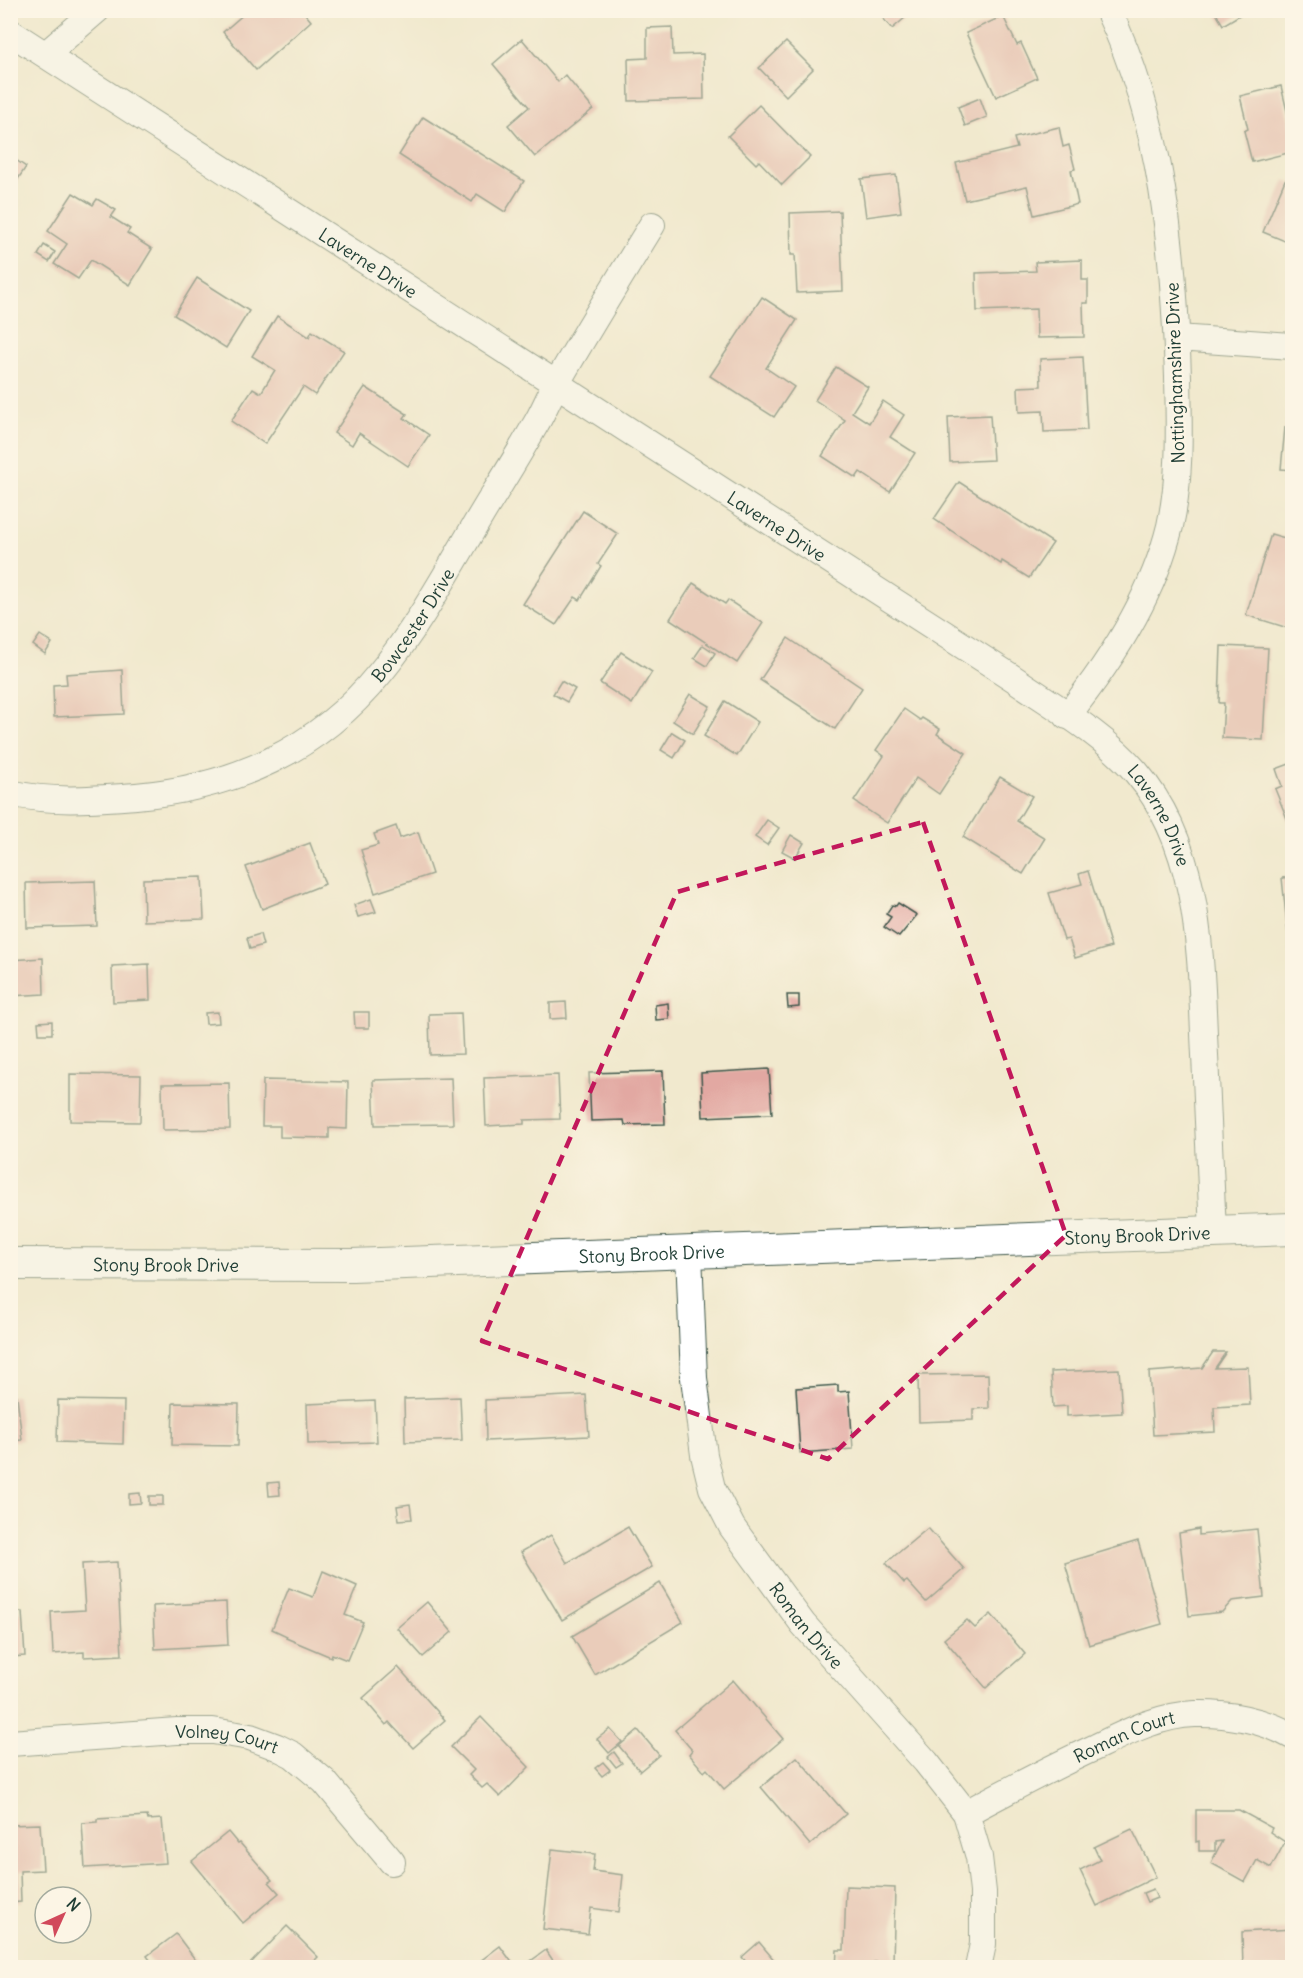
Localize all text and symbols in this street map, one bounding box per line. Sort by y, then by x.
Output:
street label: Laverne Drive [315,222,422,303]
street label: Nottinghamshire Drive [1160,282,1190,464]
street label: Laverne Drive [723,486,830,566]
street label: Bowcester Drive [366,564,459,687]
street label: Laverne Drive [1123,759,1196,869]
street label: Stony Brook Drive [1064,1221,1211,1249]
street label: Stony Brook Drive [578,1239,725,1268]
street label: Stony Brook Drive [93,1253,239,1276]
street label: Roman Drive [765,1578,849,1673]
street label: Roman Court [1070,1705,1177,1767]
street label: Volney Court [175,1719,282,1758]
north arrow [33,1885,93,1945]
text: N [63,1893,85,1915]

